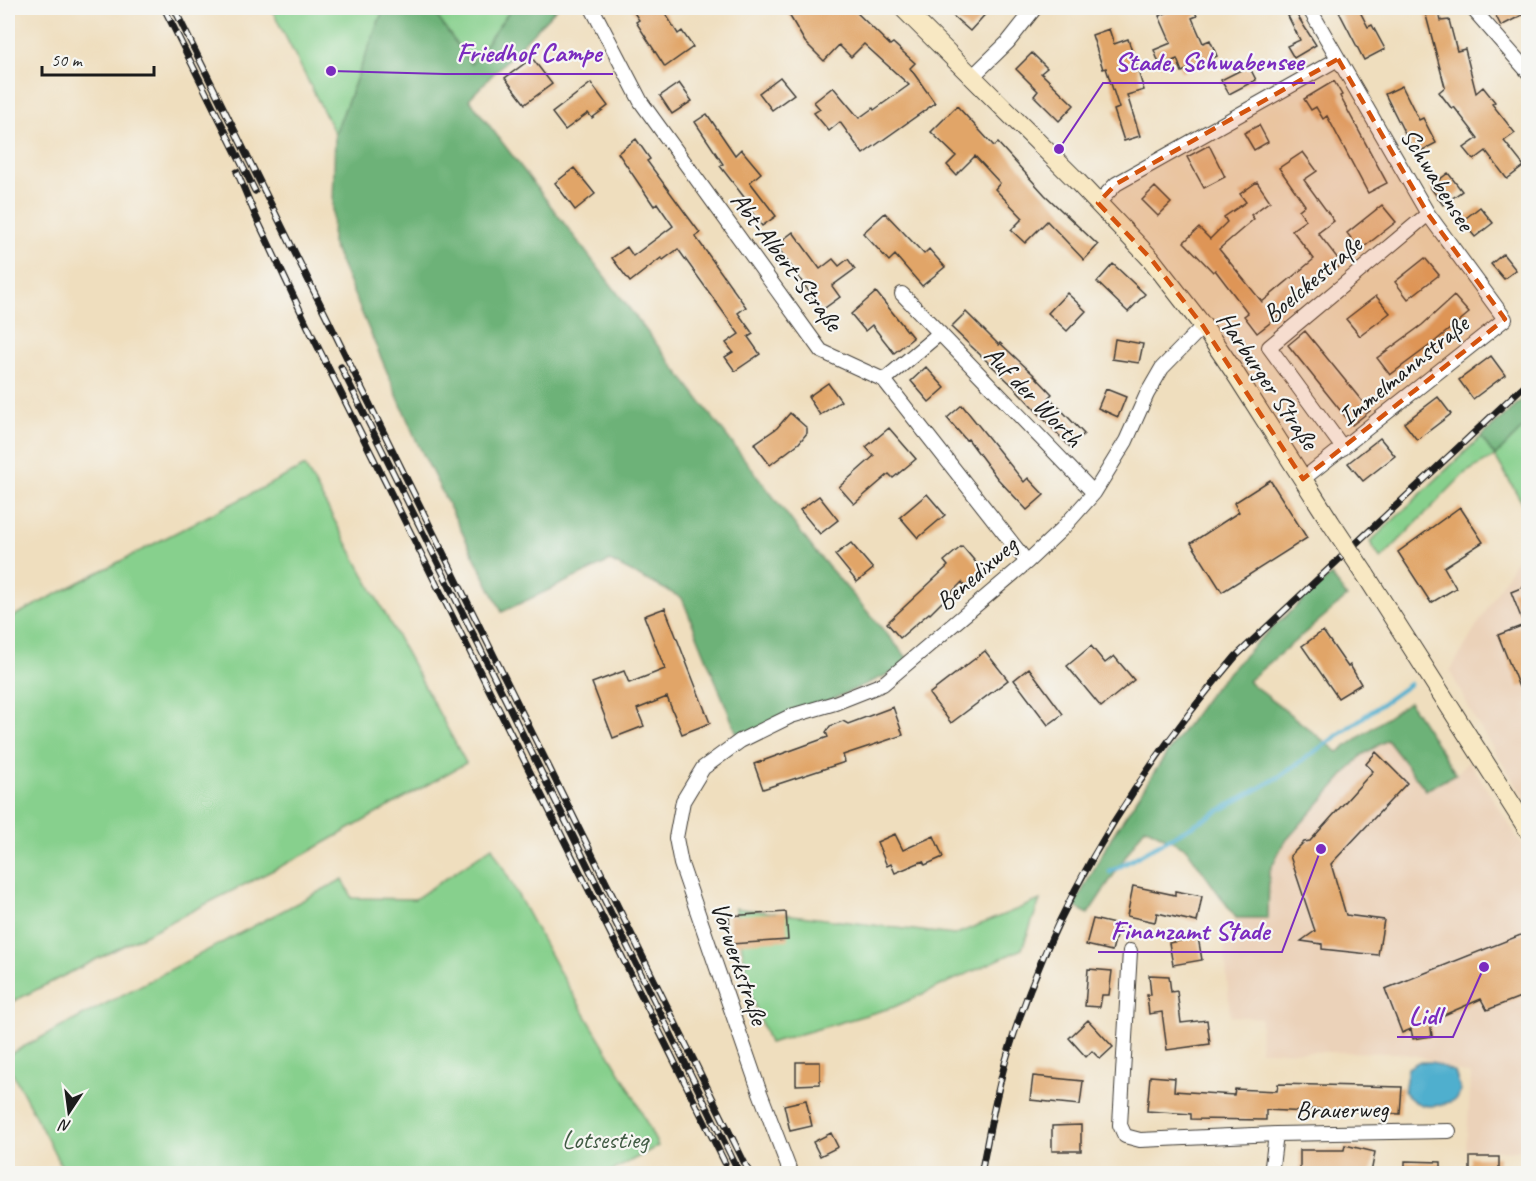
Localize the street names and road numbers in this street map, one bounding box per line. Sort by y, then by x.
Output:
street label: Schwabensee [1393,122,1483,239]
street label: Abt-Albert-Straße [723,185,851,340]
street label: Boelckestraße [1256,227,1371,330]
street label: Harburger Straße [1209,305,1327,458]
street label: Immelmannstraße [1331,306,1477,433]
street label: Auf der Worth [977,339,1091,455]
street label: Benedixweg [929,528,1025,618]
street label: Vorwerkstraße [703,897,777,1031]
street label: Brauerweg [1295,1092,1390,1127]

